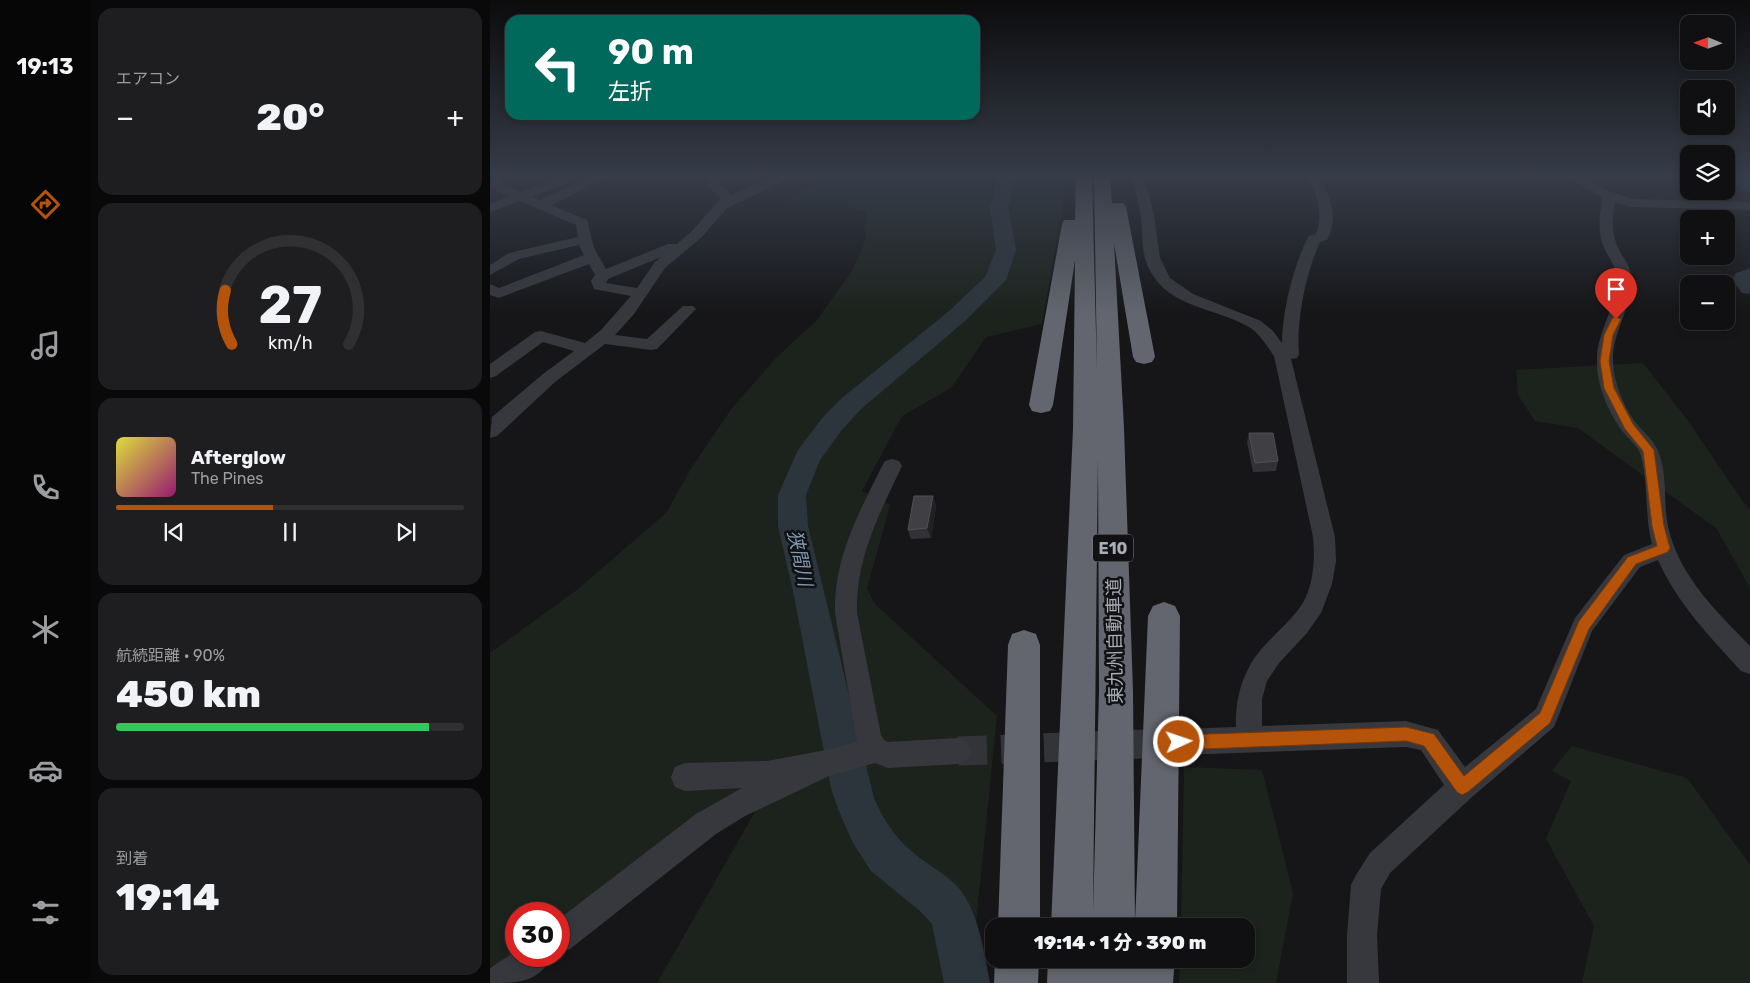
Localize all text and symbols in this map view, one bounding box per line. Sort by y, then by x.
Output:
north arrow [1680,15,1735,70]
map controls [1680,15,1735,330]
text: 90 m [608,31,694,73]
icon: left [525,35,590,100]
text: 19:13 [17,53,73,80]
text: エアコン [116,69,180,88]
text: 左折 [608,78,652,105]
button: sound [1680,80,1735,135]
text: 20° [256,94,325,140]
text: − [116,101,134,134]
text: + [447,101,464,134]
button: layers [1680,145,1735,200]
icon: directions [28,187,63,222]
button: + [1680,210,1735,265]
pin [1595,268,1637,319]
text: 27 [258,274,322,336]
icon: arrive [1602,275,1630,303]
button: − [1680,275,1735,330]
icon: music [28,328,63,363]
text: km/h [268,332,312,353]
text: Afterglow [191,446,286,469]
text: The Pines [191,469,264,488]
icon: phone [28,470,63,505]
icon: previous [160,518,188,546]
icon: pause [276,518,304,546]
icon: next [392,518,420,546]
water label: 狭間川 [783,528,818,590]
road number: E10 [1093,534,1133,562]
street label: 東九州自動車道 [1103,578,1127,704]
icon: climate [28,612,63,647]
text: 航続距離 · 90% [116,646,225,665]
text: 450 km [116,671,261,717]
position arrow [1152,715,1204,767]
icon: car [28,753,63,788]
text: 到着 [116,849,148,868]
text: 19:14 [116,874,220,920]
icon: filters [28,895,63,930]
speed limit sign: 30 [505,902,570,967]
text: 19:14 · 1 分 · 390 m [1034,931,1206,954]

